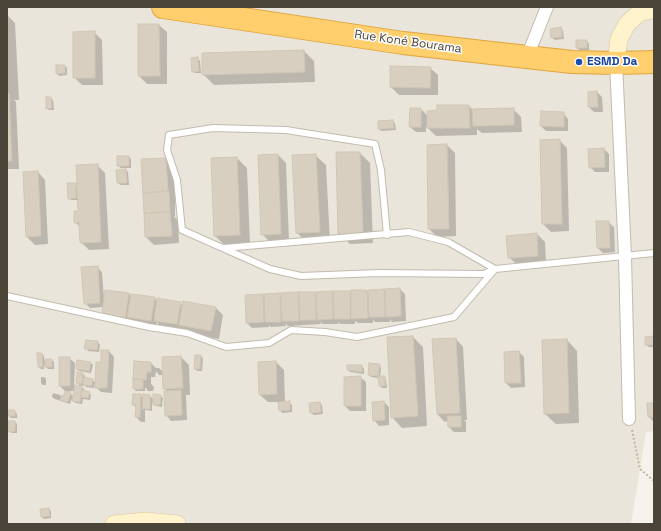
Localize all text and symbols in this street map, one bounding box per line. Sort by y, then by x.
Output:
street label: Rue Koné Bourama [353,27,463,57]
place label: ESMD Da [587,55,637,69]
marker: ESMD Da [574,57,584,67]

